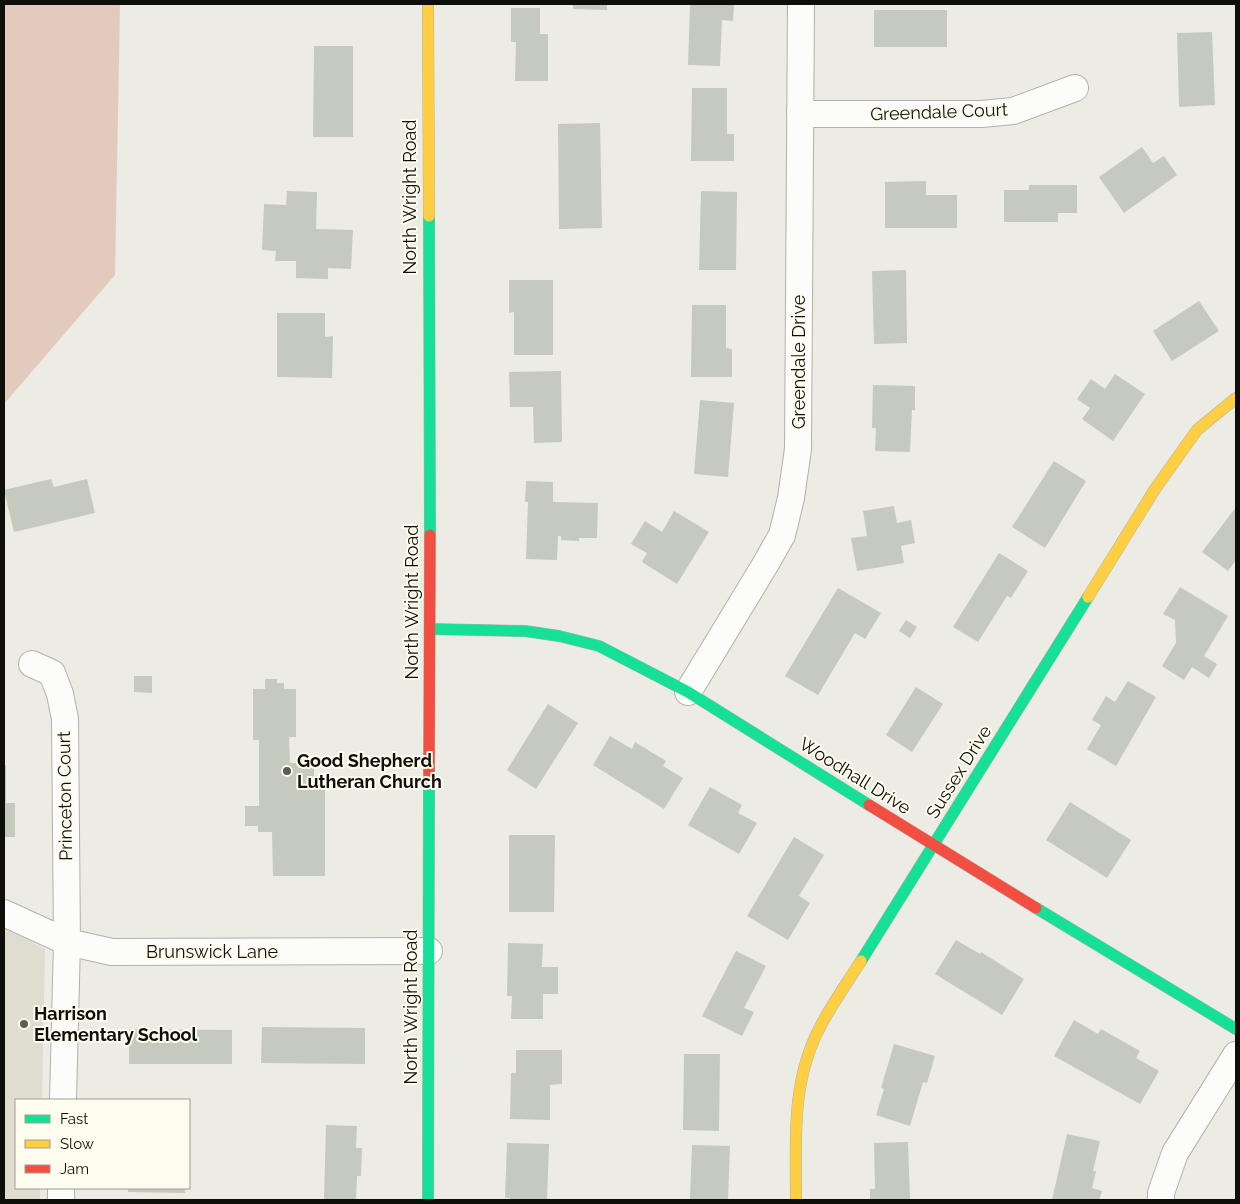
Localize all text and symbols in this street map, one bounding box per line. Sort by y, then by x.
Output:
street label: Greendale Court [870,99,1008,124]
street label: North Wright Road [399,120,420,274]
street label: Greendale Drive [788,294,809,429]
street label: North Wright Road [401,525,422,679]
street label: Sussex Drive [922,721,996,822]
street label: Princeton Court [53,731,76,861]
street label: Woodhall Drive [796,733,915,818]
place label: Good Shepherd Lutheran Church [297,750,442,792]
marker: Good Shepherd Lutheran Church [281,765,293,777]
street label: North Wright Road [400,930,421,1084]
street label: Brunswick Lane [146,941,278,962]
place label: Harrison Elementary School [34,1003,198,1045]
marker: Harrison Elementary School [18,1018,30,1030]
legend [15,1099,190,1189]
text: Fast [60,1110,88,1128]
text: Slow [60,1135,94,1153]
text: Jam [60,1160,89,1178]

